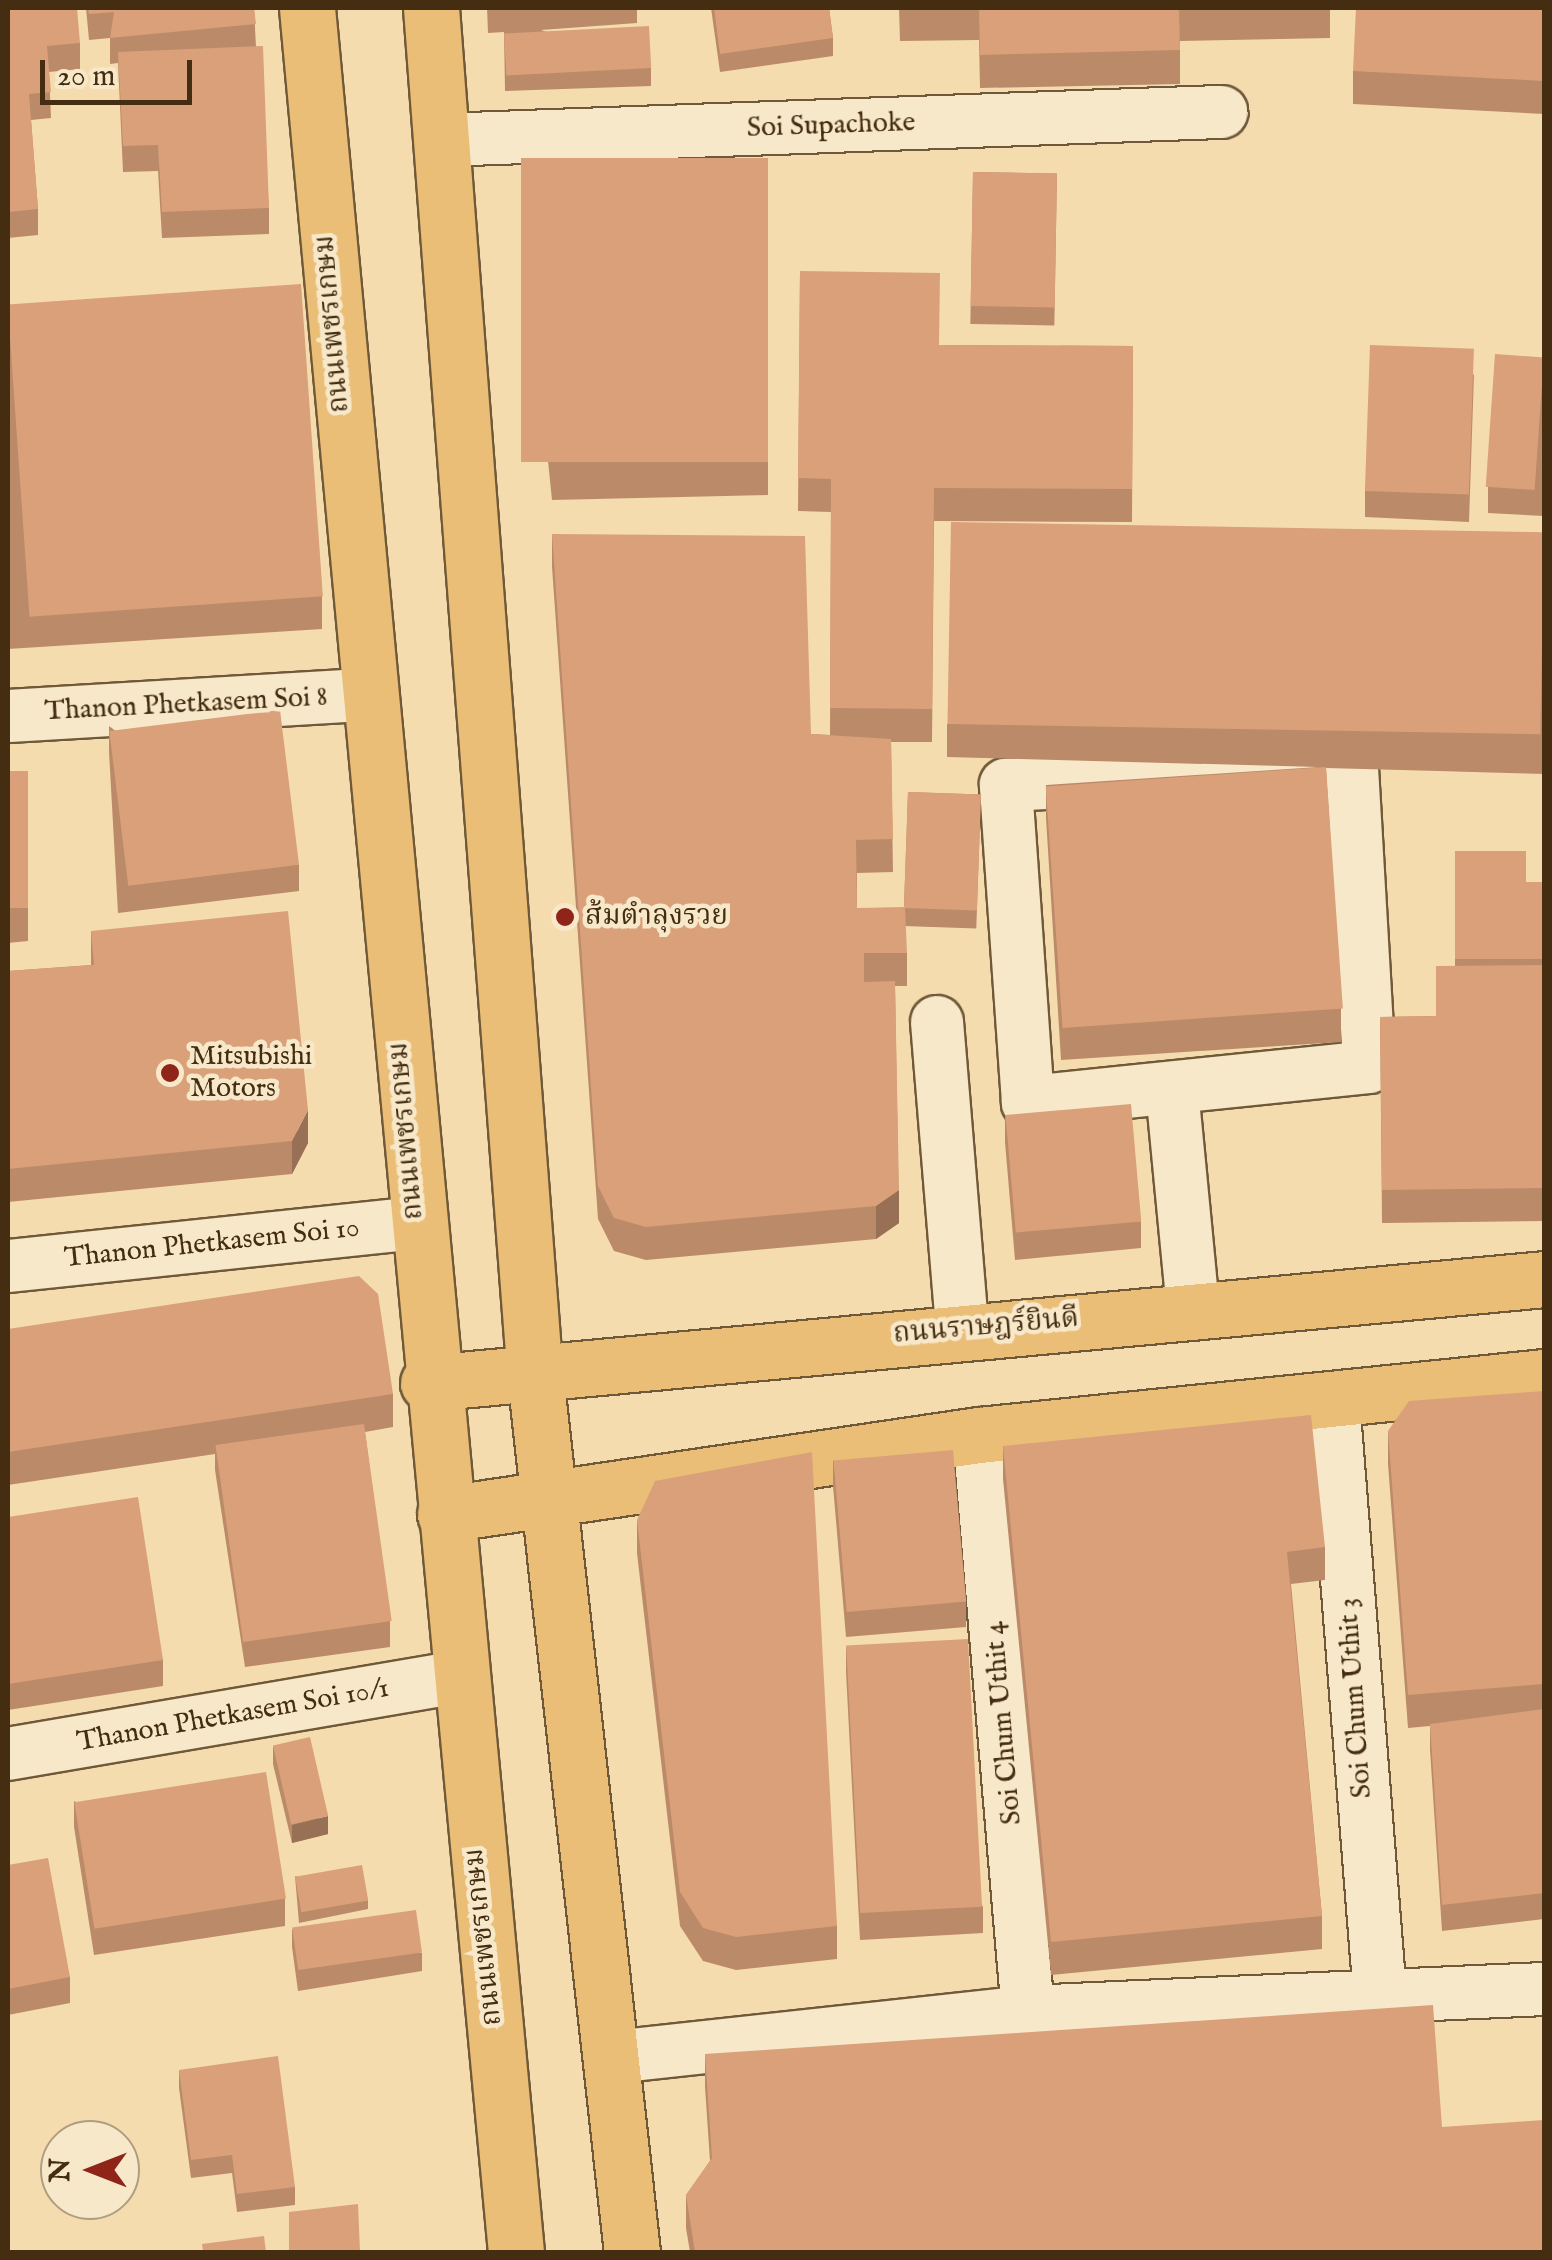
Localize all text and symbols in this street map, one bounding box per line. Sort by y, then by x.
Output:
scale bar [45,40,198,102]
text: 20 m [57,58,116,96]
street label: Soi Supachoke [746,106,916,146]
street label: ถนนเพชรเกษม [308,234,358,414]
street label: Thanon Phetkasem Soi 8 [44,681,328,729]
place label: ส้มตำลุงรวย [585,900,728,934]
marker: ส้มตำลุงรวย [554,906,576,928]
place label: Mitsubishi Motors [190,1040,312,1106]
street label: ถนนเพชรเกษม [382,1041,432,1221]
marker: Mitsubishi Motors [159,1062,181,1084]
street label: Thanon Phetkasem Soi 10 [63,1212,361,1276]
street label: ถนนราษฎร์ยินดี [892,1302,1080,1352]
street label: Soi Chum Uthit 3 [1332,1597,1380,1799]
street label: Soi Chum Uthit 4 [978,1620,1030,1826]
street label: Thanon Phetkasem Soi 10/1 [74,1672,392,1760]
street label: ถนนเพชรเกษม [458,1847,510,2027]
north arrow [40,2120,140,2220]
text: N [44,2158,79,2182]

